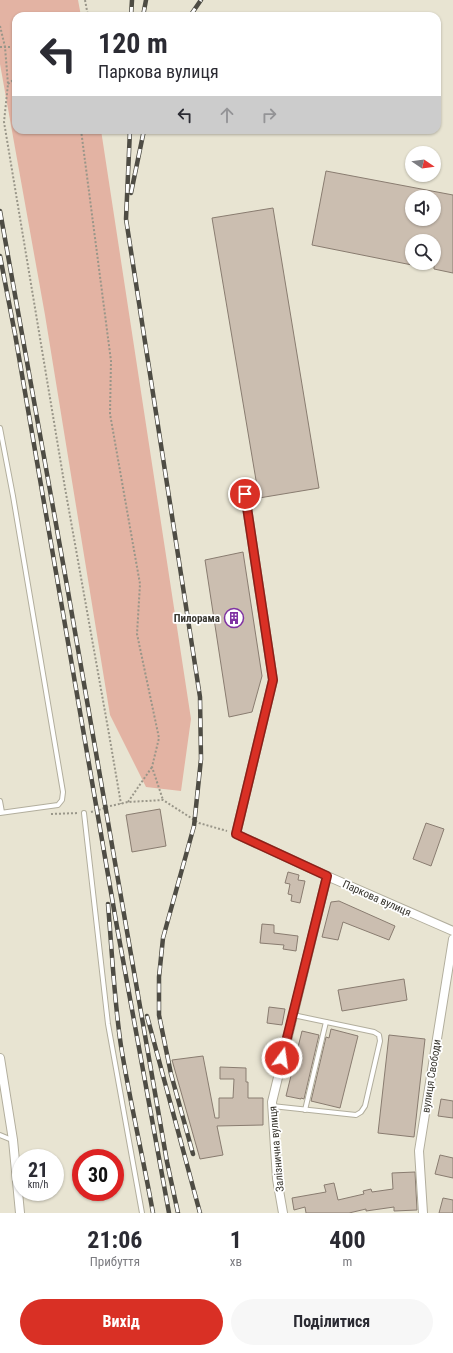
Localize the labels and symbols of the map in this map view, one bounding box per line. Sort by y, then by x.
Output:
north arrow [405,146,441,182]
pin [228,477,262,511]
building icon: Пилорама [223,607,245,629]
place label: Пилорама [174,612,220,625]
street label: Паркова вулиця [340,878,413,919]
position arrow [261,1037,303,1079]
street label: вулиця Свободи [419,1039,444,1114]
street label: Залізнична вулиця [266,1106,287,1192]
speed limit sign: 30 [72,1149,124,1201]

